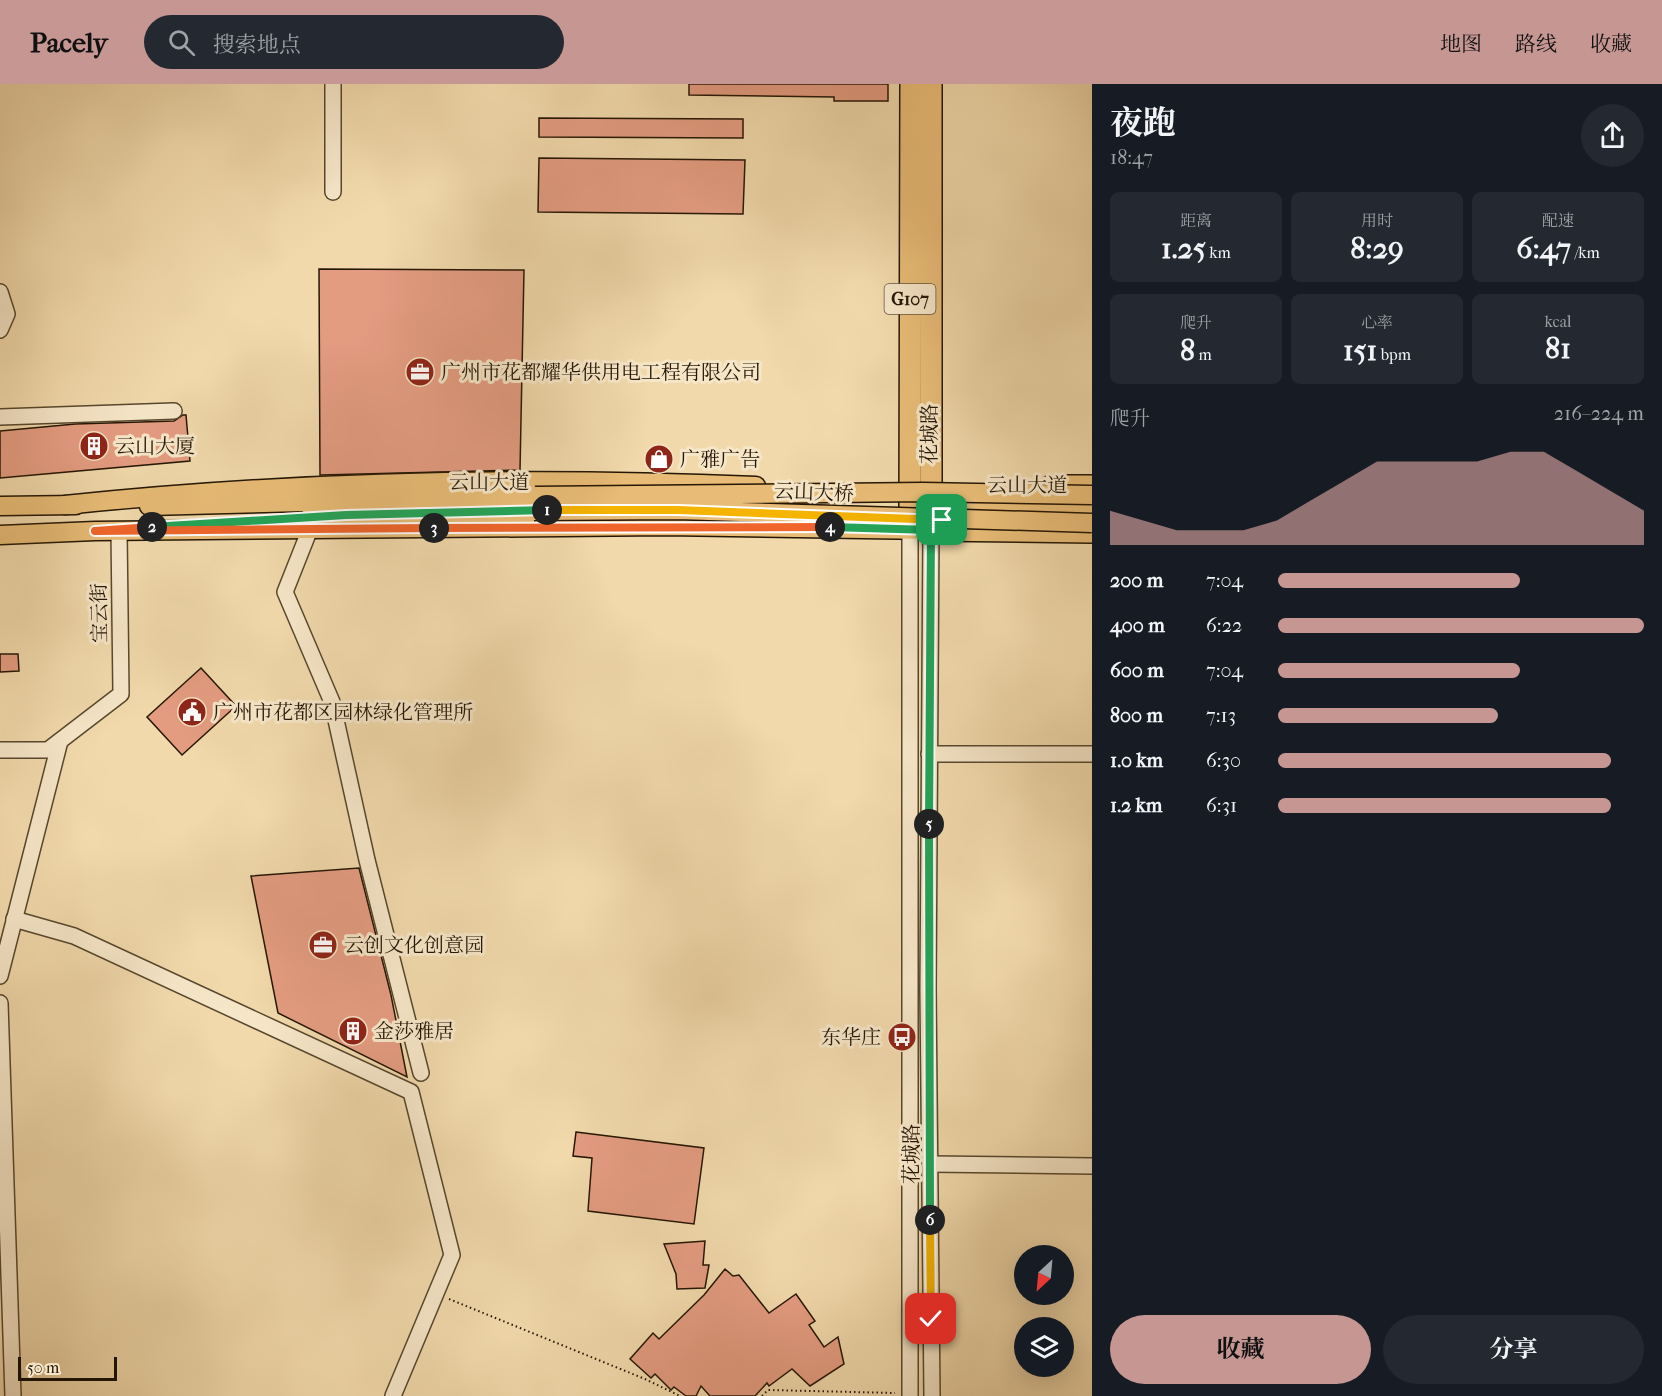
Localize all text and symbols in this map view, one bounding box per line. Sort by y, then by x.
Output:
search box [144,15,564,69]
text: Pacely [30,26,108,59]
icon: search [165,26,198,59]
text: 搜索地点 [213,32,301,58]
text: 地图 [1440,32,1482,56]
text: 路线 [1515,32,1557,56]
text: 收藏 [1590,32,1632,56]
text: 夜跑 [1110,104,1176,143]
button: share [1581,104,1644,167]
text: 18:47 [1110,146,1153,169]
text: 距离 [1180,211,1212,230]
text: 用时 [1361,211,1393,230]
text: 配速 [1542,211,1574,230]
text: 1.25 [1161,231,1206,266]
text: 8:29 [1350,231,1404,266]
text: 6:47 [1516,231,1571,266]
text: km [1206,243,1231,262]
text: /km [1571,243,1600,262]
road number: G107 [884,284,936,314]
text: kcal [1545,312,1571,331]
text: 爬升 [1180,313,1212,332]
text: 心率 [1361,313,1393,332]
text: 81 [1545,331,1571,366]
text: 8 [1180,333,1195,368]
text: 151 [1343,333,1377,368]
text: m [1195,345,1212,364]
text: bpm [1377,345,1411,364]
office icon: 广州市花都耀华供用电工程有限公司 [404,356,436,388]
place label: 广州市花都耀华供用电工程有限公司 [441,361,761,384]
text: 216–224 m [1554,402,1644,425]
street label: 花城路 [918,404,941,464]
text: 爬升 [1110,407,1150,430]
building icon: 云山大厦 [78,430,110,462]
place label: 云山大厦 [115,435,195,458]
shop icon: 广雅广告 [643,443,675,475]
place label: 广雅广告 [680,448,760,471]
street label: 云山大道 [449,471,529,494]
street label: 云山大道 [987,474,1067,497]
street label: 云山大桥 [774,480,854,505]
pin [916,494,967,545]
pin: 1 [532,495,562,525]
text: 1 [544,500,550,519]
icon: arrive [925,503,958,536]
pin: 2 [137,512,167,542]
pin: 4 [815,512,845,542]
pin: 3 [419,513,449,543]
text: 2 [148,517,156,536]
text: 4 [825,517,835,536]
text: 3 [431,518,437,537]
text: 200 m [1110,569,1163,592]
text: 7:04 [1206,569,1243,592]
street label: 宝云街 [87,583,112,643]
text: 400 m [1110,614,1165,637]
text: 6:22 [1206,614,1242,637]
text: 600 m [1110,659,1164,682]
text: 7:04 [1206,659,1243,682]
public building icon: 广州市花都区园林绿化管理所 [176,696,208,728]
place label: 广州市花都区园林绿化管理所 [213,701,473,724]
text: 800 m [1110,704,1163,727]
text: 7:13 [1206,704,1236,727]
text: 1.0 km [1110,749,1163,772]
text: 6:30 [1206,749,1241,772]
text: 1.2 km [1110,794,1163,817]
text: 6:31 [1206,794,1237,817]
pin: 5 [914,809,944,839]
text: 5 [926,814,932,833]
office icon: 云创文化创意园 [307,929,339,961]
place label: 云创文化创意园 [344,934,484,957]
building icon: 金莎雅居 [337,1015,369,1047]
place label: 金莎雅居 [374,1020,454,1043]
bus stop icon: 东华庄 [886,1021,918,1053]
place label: 东华庄 [821,1026,881,1049]
street label: 花城路 [900,1124,923,1184]
pin: 6 [915,1205,945,1235]
text: 6 [926,1210,934,1229]
north arrow [1014,1245,1074,1305]
map controls [1014,1245,1074,1377]
pin [905,1293,956,1344]
icon: check [914,1302,947,1335]
button: 收藏 [1110,1315,1371,1384]
button: 分享 [1383,1315,1644,1384]
button: layers [1014,1317,1074,1377]
scale bar [18,1354,117,1382]
text: 50 m [27,1358,59,1377]

